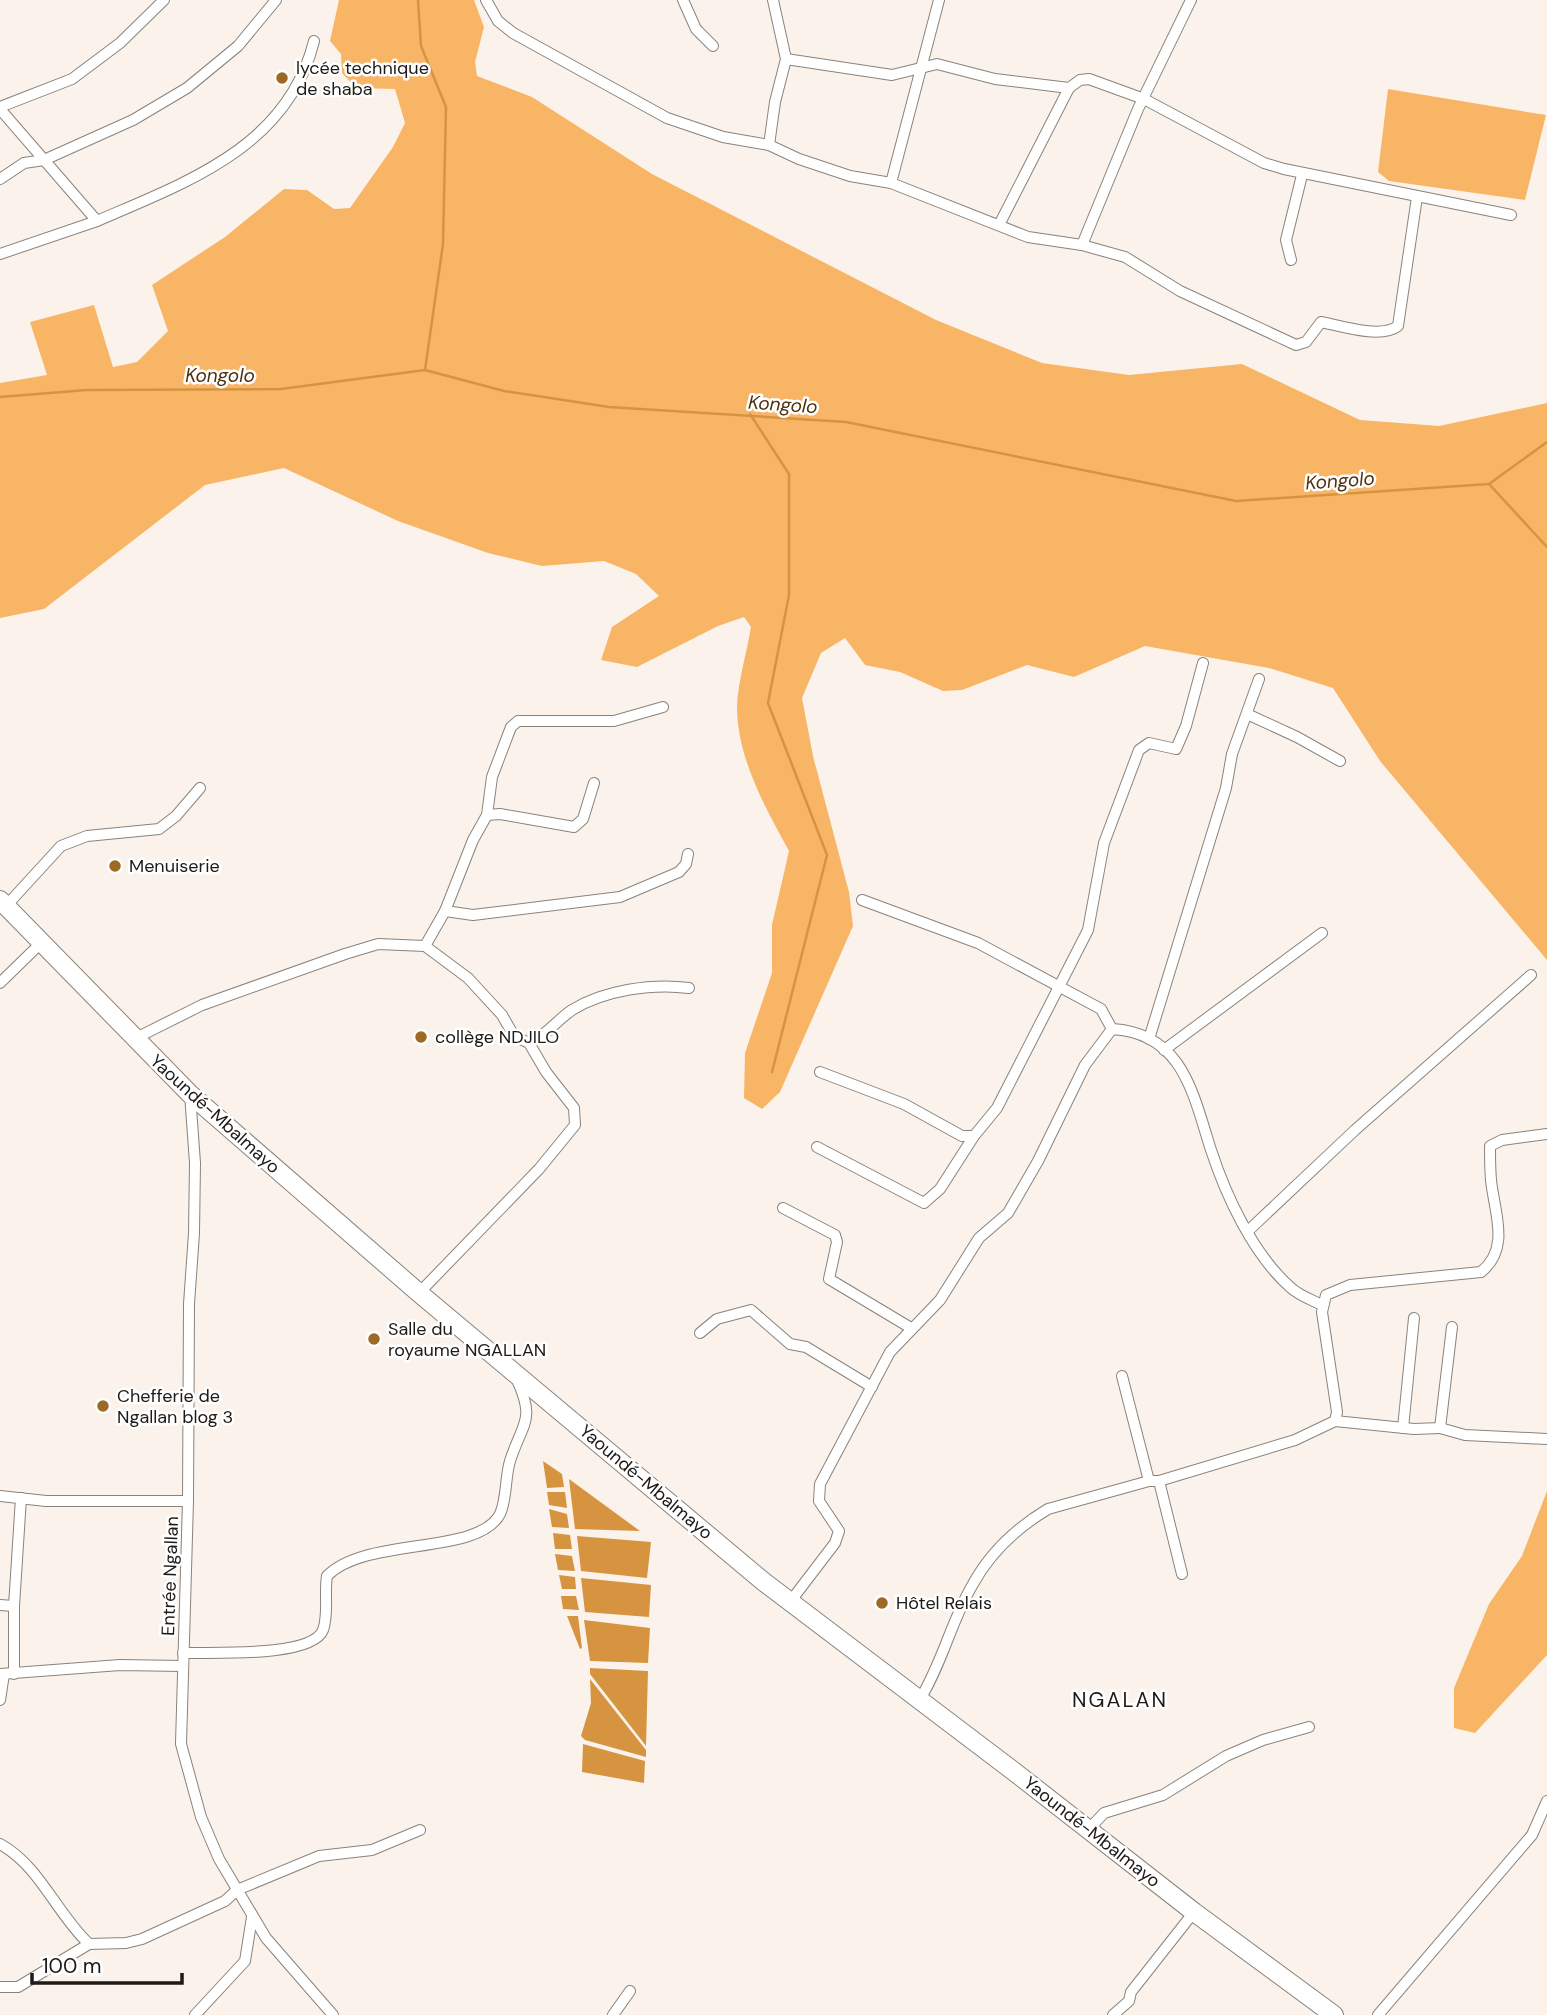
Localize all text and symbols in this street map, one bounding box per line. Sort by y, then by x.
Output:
place label: lycée technique de shaba [296,56,429,101]
marker: lycée technique de shaba [274,70,290,86]
water label: Kongolo [185,363,255,388]
water label: Kongolo [747,390,818,419]
water label: Kongolo [1305,466,1376,495]
place label: Menuiserie [129,854,220,878]
marker: Menuiserie [107,858,123,874]
place label: collège NDJILO [435,1025,559,1049]
marker: collège NDJILO [413,1029,429,1045]
street label: Yaoundé-Mbalmayo [145,1049,285,1179]
place label: Salle du royaume NGALLAN [388,1317,546,1362]
marker: Salle du royaume NGALLAN [366,1331,382,1347]
place label: Chefferie de Ngallan blog 3 [117,1384,233,1429]
marker: Chefferie de Ngallan blog 3 [95,1398,111,1414]
street label: Yaoundé-Mbalmayo [574,1419,718,1545]
street label: Entrée Ngallan [156,1516,184,1636]
place label: Hôtel Relais [896,1591,992,1615]
marker: Hôtel Relais [874,1595,890,1611]
district label: NGALAN [1072,1686,1168,1714]
street label: Yaoundé-Mbalmayo [1019,1771,1165,1893]
scale bar [32,1941,182,1985]
text: 100 m [42,1952,102,1980]

